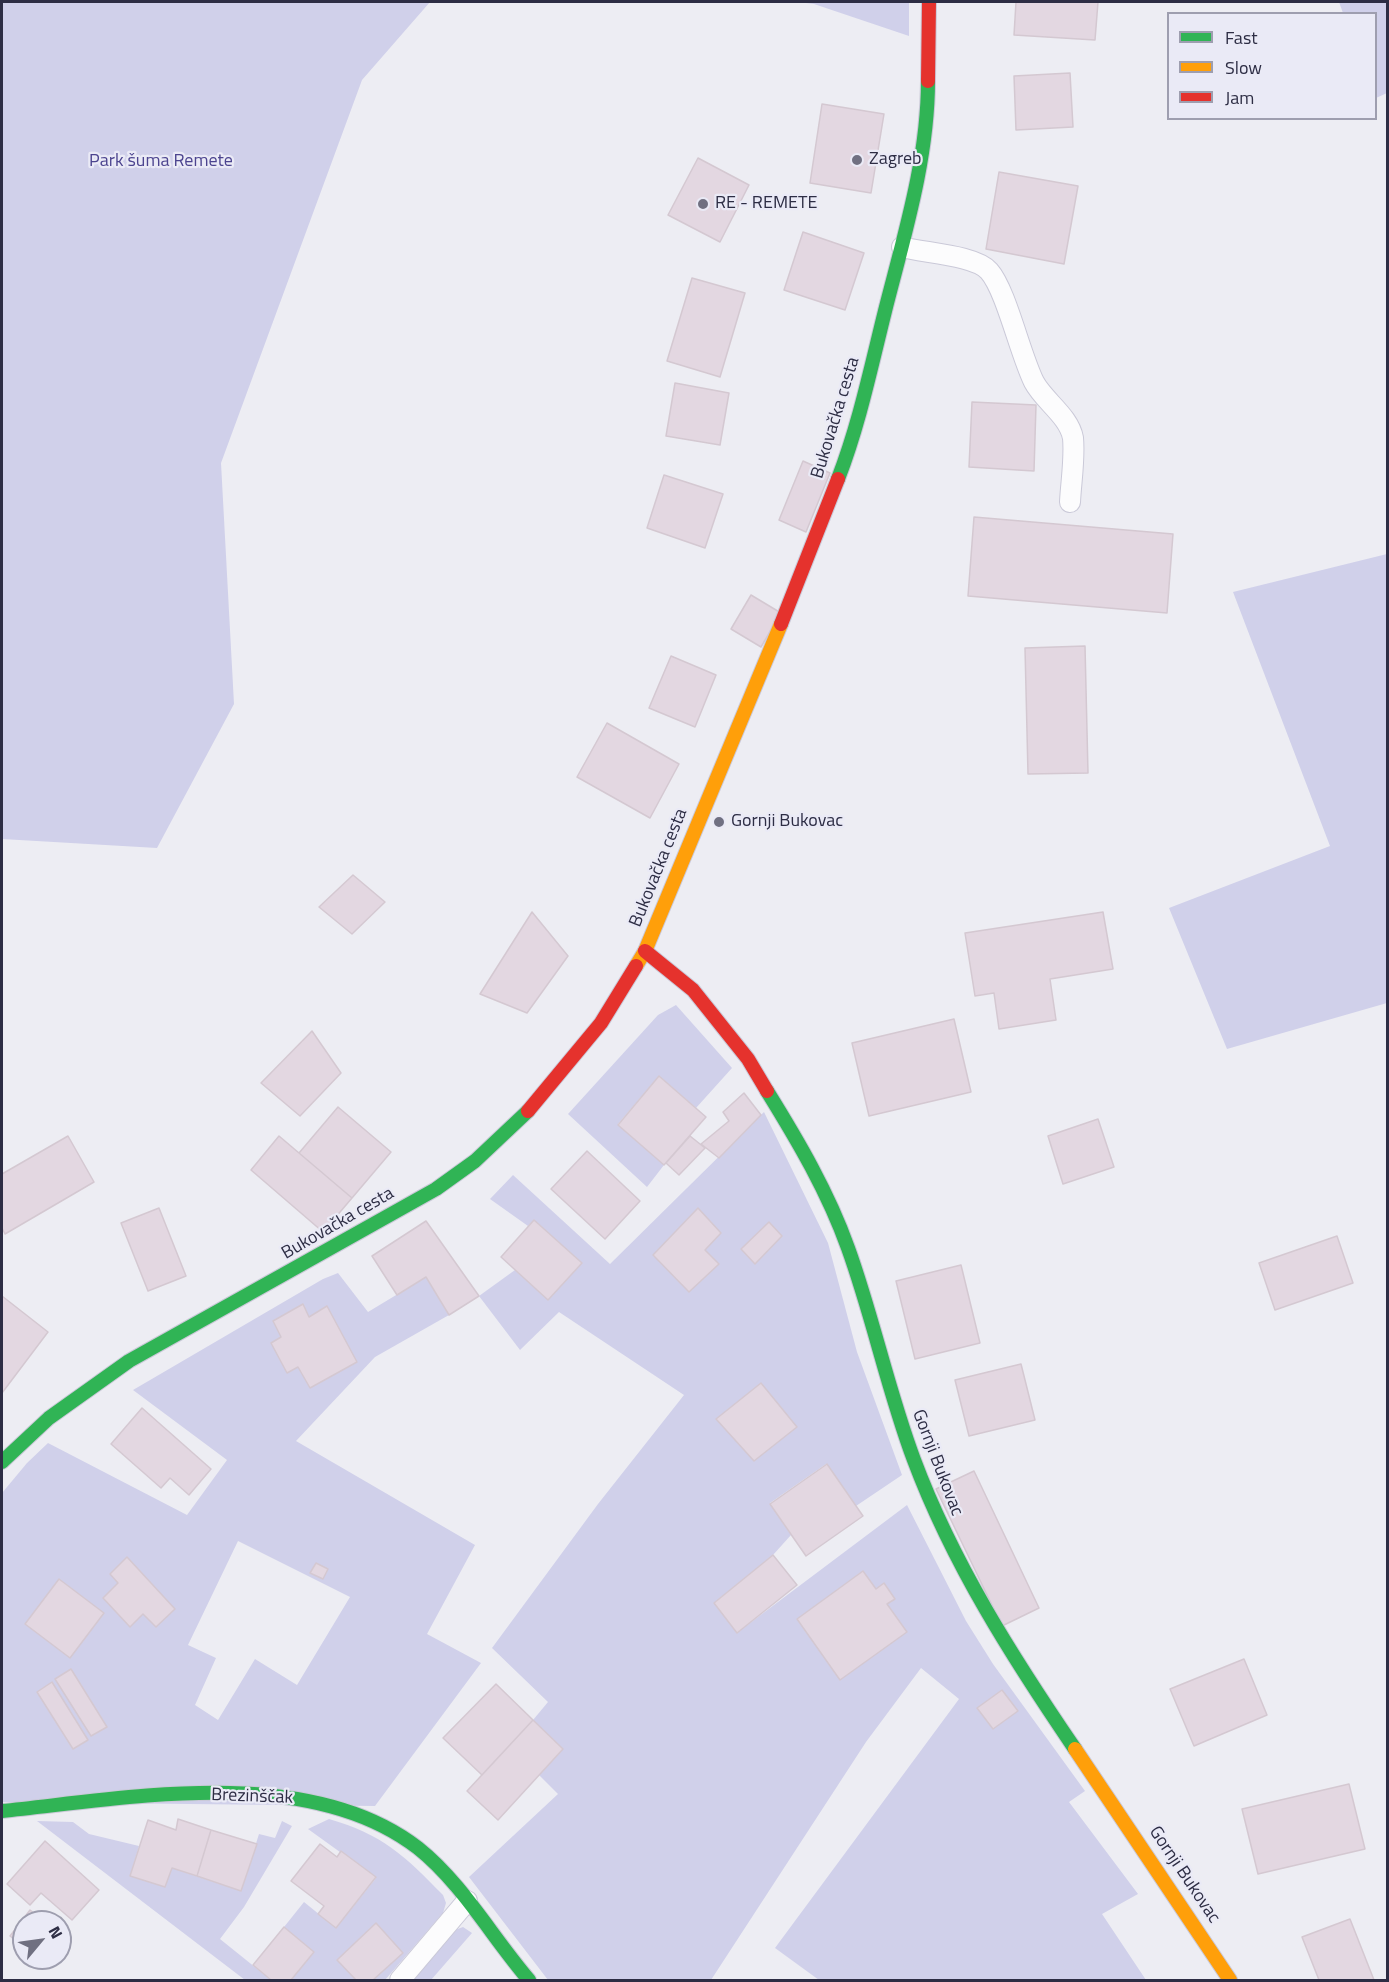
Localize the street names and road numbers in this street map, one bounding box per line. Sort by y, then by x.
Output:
street label: Bukovačka cesta [807,355,865,481]
street label: Bukovačka cesta [625,806,693,930]
street label: Bukovačka cesta [278,1183,398,1265]
street label: Gornji Bukovac [907,1407,967,1519]
street label: Brezinščak [211,1785,293,1809]
street label: Gornji Bukovac [1144,1822,1224,1928]

